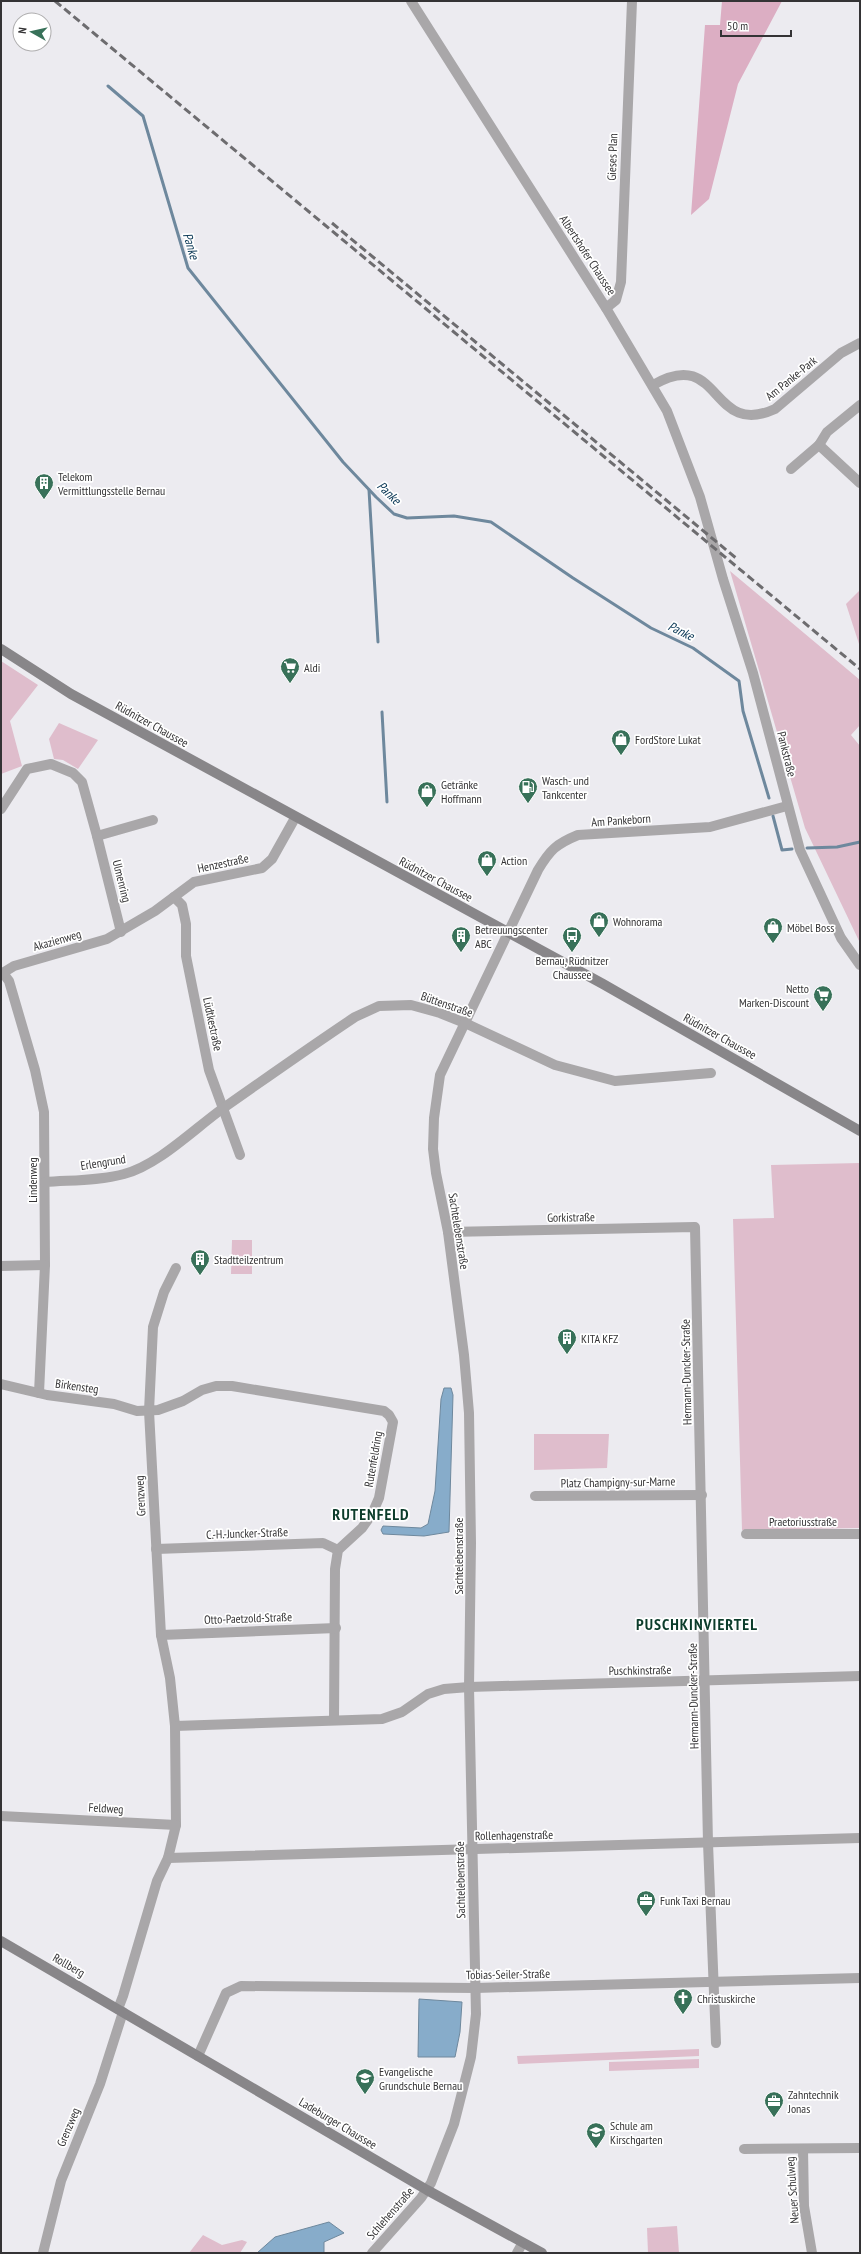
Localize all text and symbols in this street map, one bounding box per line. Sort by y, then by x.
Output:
north arrow [12,12,52,52]
scale bar [721,12,791,38]
text: 50 m [727,18,748,33]
text: N [15,27,29,35]
street label: Gieses Plan [604,133,620,181]
street label: Albertshofer Chaussee [557,212,619,298]
water label: Panke [179,231,204,263]
street label: Am Panke-Park [762,352,820,403]
place label: Telekom Vermittlungsstelle Bernau [57,469,165,498]
building icon: Telekom Vermittlungsstelle Bernau [33,472,55,500]
water label: Panke [373,478,406,510]
water label: Panke [665,618,698,645]
supermarket icon: Aldi [279,656,301,684]
place label: Aldi [304,660,320,675]
street label: Rüdnitzer Chaussee [113,698,191,750]
shop icon: FordStore Lukat [610,728,632,756]
street label: Pankstraße [774,730,800,778]
place label: FordStore Lukat [635,732,701,747]
place label: Wasch- und Tankcenter [542,773,589,802]
fuel station icon: Wasch- und Tankcenter [517,776,539,804]
place label: Getränke Hoffmann [441,777,482,806]
shop icon: Getränke Hoffmann [416,780,438,808]
street label: Am Pankeborn [591,810,651,830]
shop icon: Action [476,849,498,877]
street label: Henzestraße [196,850,250,876]
street label: Rüdnitzer Chaussee [397,853,475,905]
place label: Action [501,853,527,868]
street label: Ulmenring [109,858,135,904]
shop icon: Wohnorama [588,910,610,938]
place label: Wohnorama [613,914,662,929]
shop icon: Möbel Boss [762,916,784,944]
place label: Möbel Boss [787,920,834,935]
place label: Betreuungscenter ABC [475,922,549,951]
building icon: Betreuungscenter ABC [450,925,472,953]
bus stop icon: Bernau, Rüdnitzer Chaussee [561,925,583,953]
street label: Akazienweg [31,926,83,954]
place label: Bernau, Rüdnitzer Chaussee [536,953,609,982]
place label: Netto Marken-Discount [739,981,810,1010]
supermarket icon: Netto Marken-Discount [812,984,834,1012]
street label: Büttenstraße [419,988,475,1020]
street label: Lüdtkestraße [200,996,226,1052]
street label: Rüdnitzer Chaussee [681,1010,759,1062]
street label: Erlengrund [79,1151,127,1173]
street label: Lindenweg [25,1157,40,1203]
street label: Sachtelebenstraße [446,1192,472,1270]
street label: Gorkistraße [547,1209,595,1225]
building icon: Stadtteilzentrum [189,1248,211,1276]
place label: Stadtteilzentrum [214,1252,283,1267]
street label: Hermann-Duncker-Straße [678,1319,694,1425]
building icon: KITA KFZ [556,1327,578,1355]
place label: KITA KFZ [581,1331,618,1346]
street label: Birkensteg [54,1376,100,1396]
street label: Rutenfeldring [361,1430,385,1488]
street label: Platz Champigny-sur-Marne [561,1474,675,1490]
street label: Grenzweg [131,1475,149,1517]
district label: RUTENFELD [332,1504,410,1524]
street label: Praetoriusstraße [769,1514,837,1529]
street label: Sachtelebenstraße [451,1517,466,1595]
street label: C.-H.-Juncker-Straße [206,1524,288,1542]
street label: Otto-Paetzold-Straße [204,1609,292,1627]
district label: PUSCHKINVIERTEL [636,1614,758,1634]
street label: Hermann-Duncker-Straße [685,1643,701,1749]
street label: Puschkinstraße [609,1662,672,1678]
street label: Feldweg [88,1800,124,1816]
street label: Rollenhagenstraße [475,1827,553,1843]
street label: Sachtelebenstraße [452,1841,468,1919]
office icon: Funk Taxi Bernau [635,1889,657,1917]
place label: Funk Taxi Bernau [660,1893,730,1908]
street label: Rollberg [50,1950,88,1980]
street label: Tobias-Seiler-Straße [466,1966,550,1982]
church icon: Christuskirche [672,1987,694,2015]
place label: Christuskirche [697,1991,755,2006]
place label: Evangelische Grundschule Bernau [379,2064,462,2093]
school or university icon: Evangelische Grundschule Bernau [354,2067,376,2095]
place label: Zahntechnik Jonas [787,2087,839,2116]
office icon: Zahntechnik Jonas [763,2090,785,2118]
street label: Ladeburger Chaussee [296,2094,380,2152]
street label: Grenzweg [53,2105,83,2149]
place label: Schule am Kirschgarten [610,2118,662,2147]
school or university icon: Schule am Kirschgarten [585,2121,607,2149]
street label: Neuer Schulweg [782,2156,802,2224]
street label: Schlehenstraße [363,2184,417,2242]

